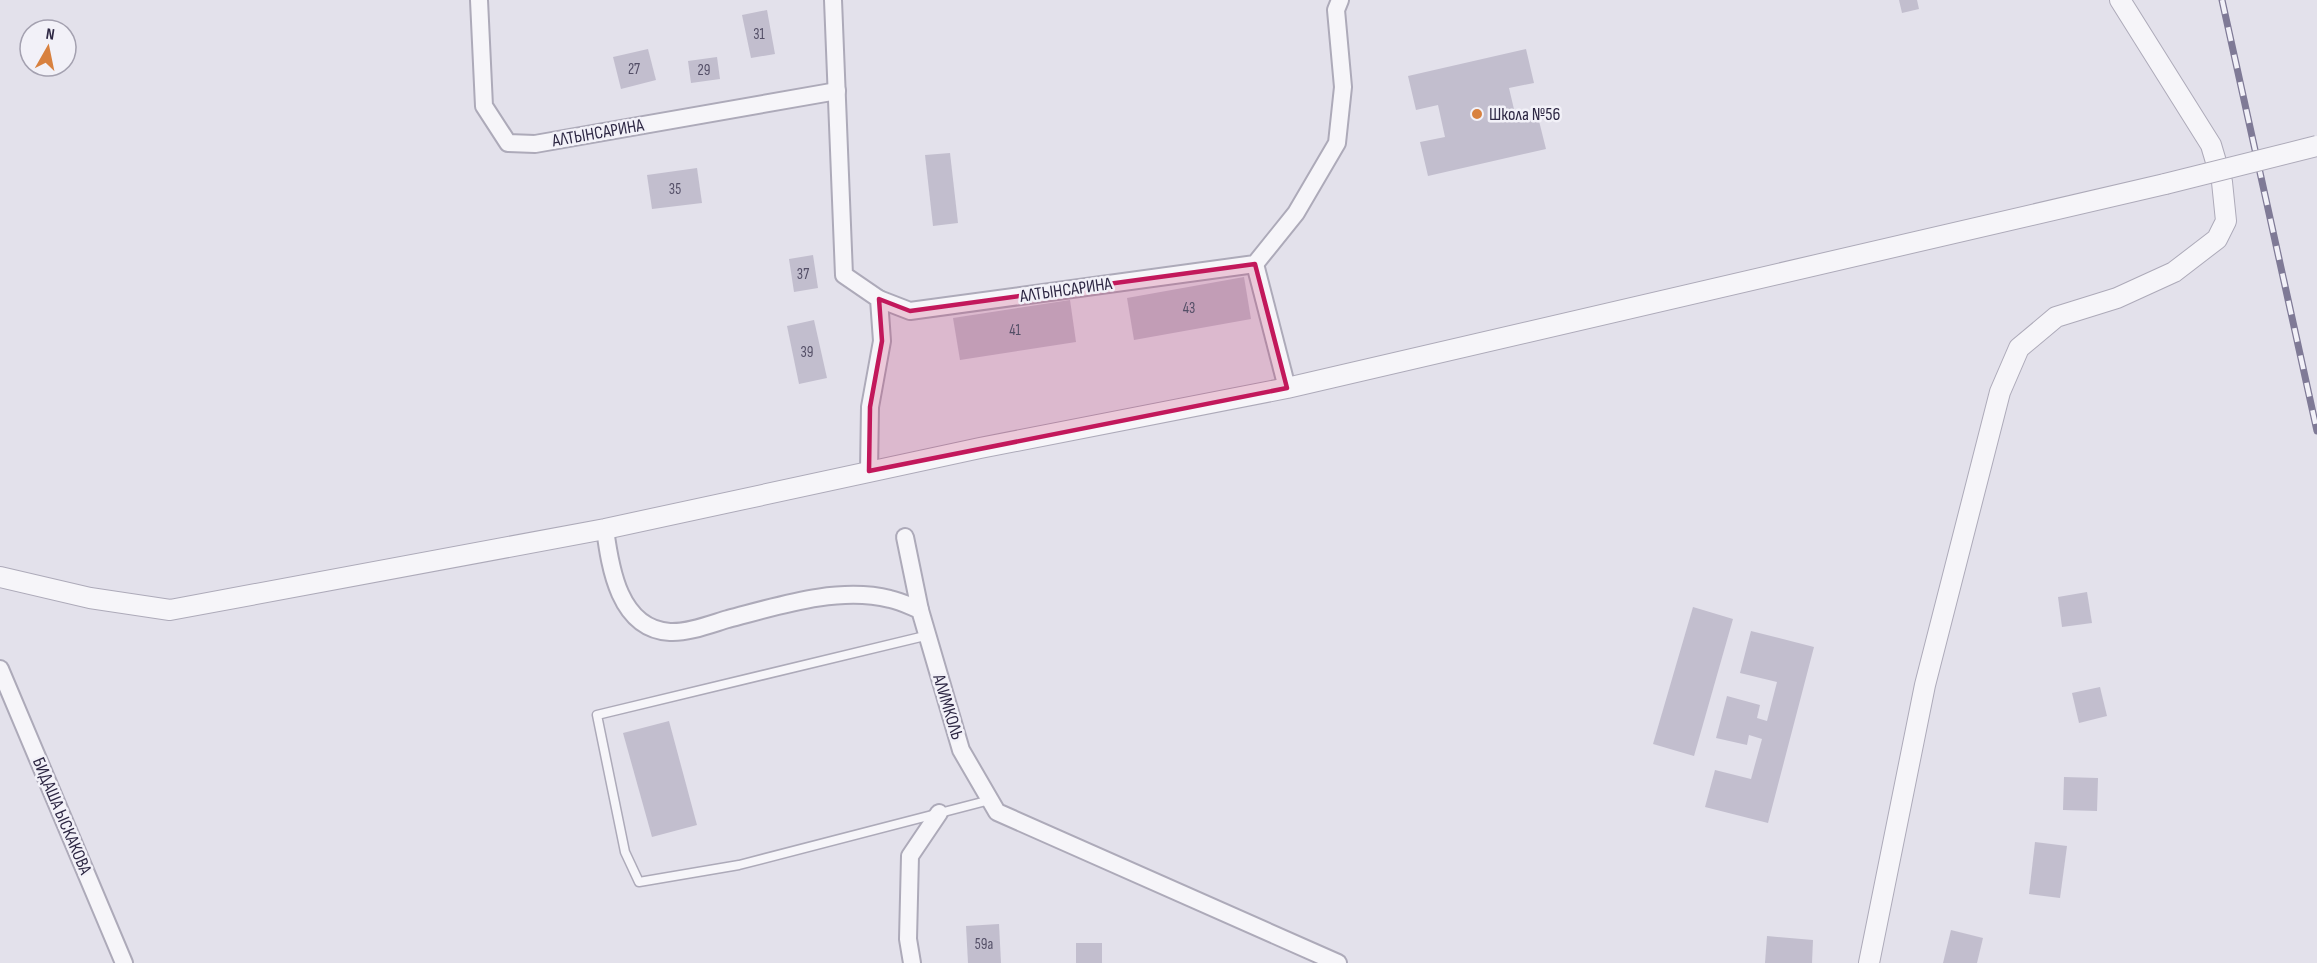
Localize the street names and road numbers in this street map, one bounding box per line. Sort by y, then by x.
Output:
street label: АЛТЫНСАРИНА [550,115,646,152]
street label: АЛТЫНСАРИНА [1018,273,1114,307]
street label: АЛИМКОЛЬ [928,671,968,742]
street label: БИДАША ЫСКАКОВА [28,754,96,878]

